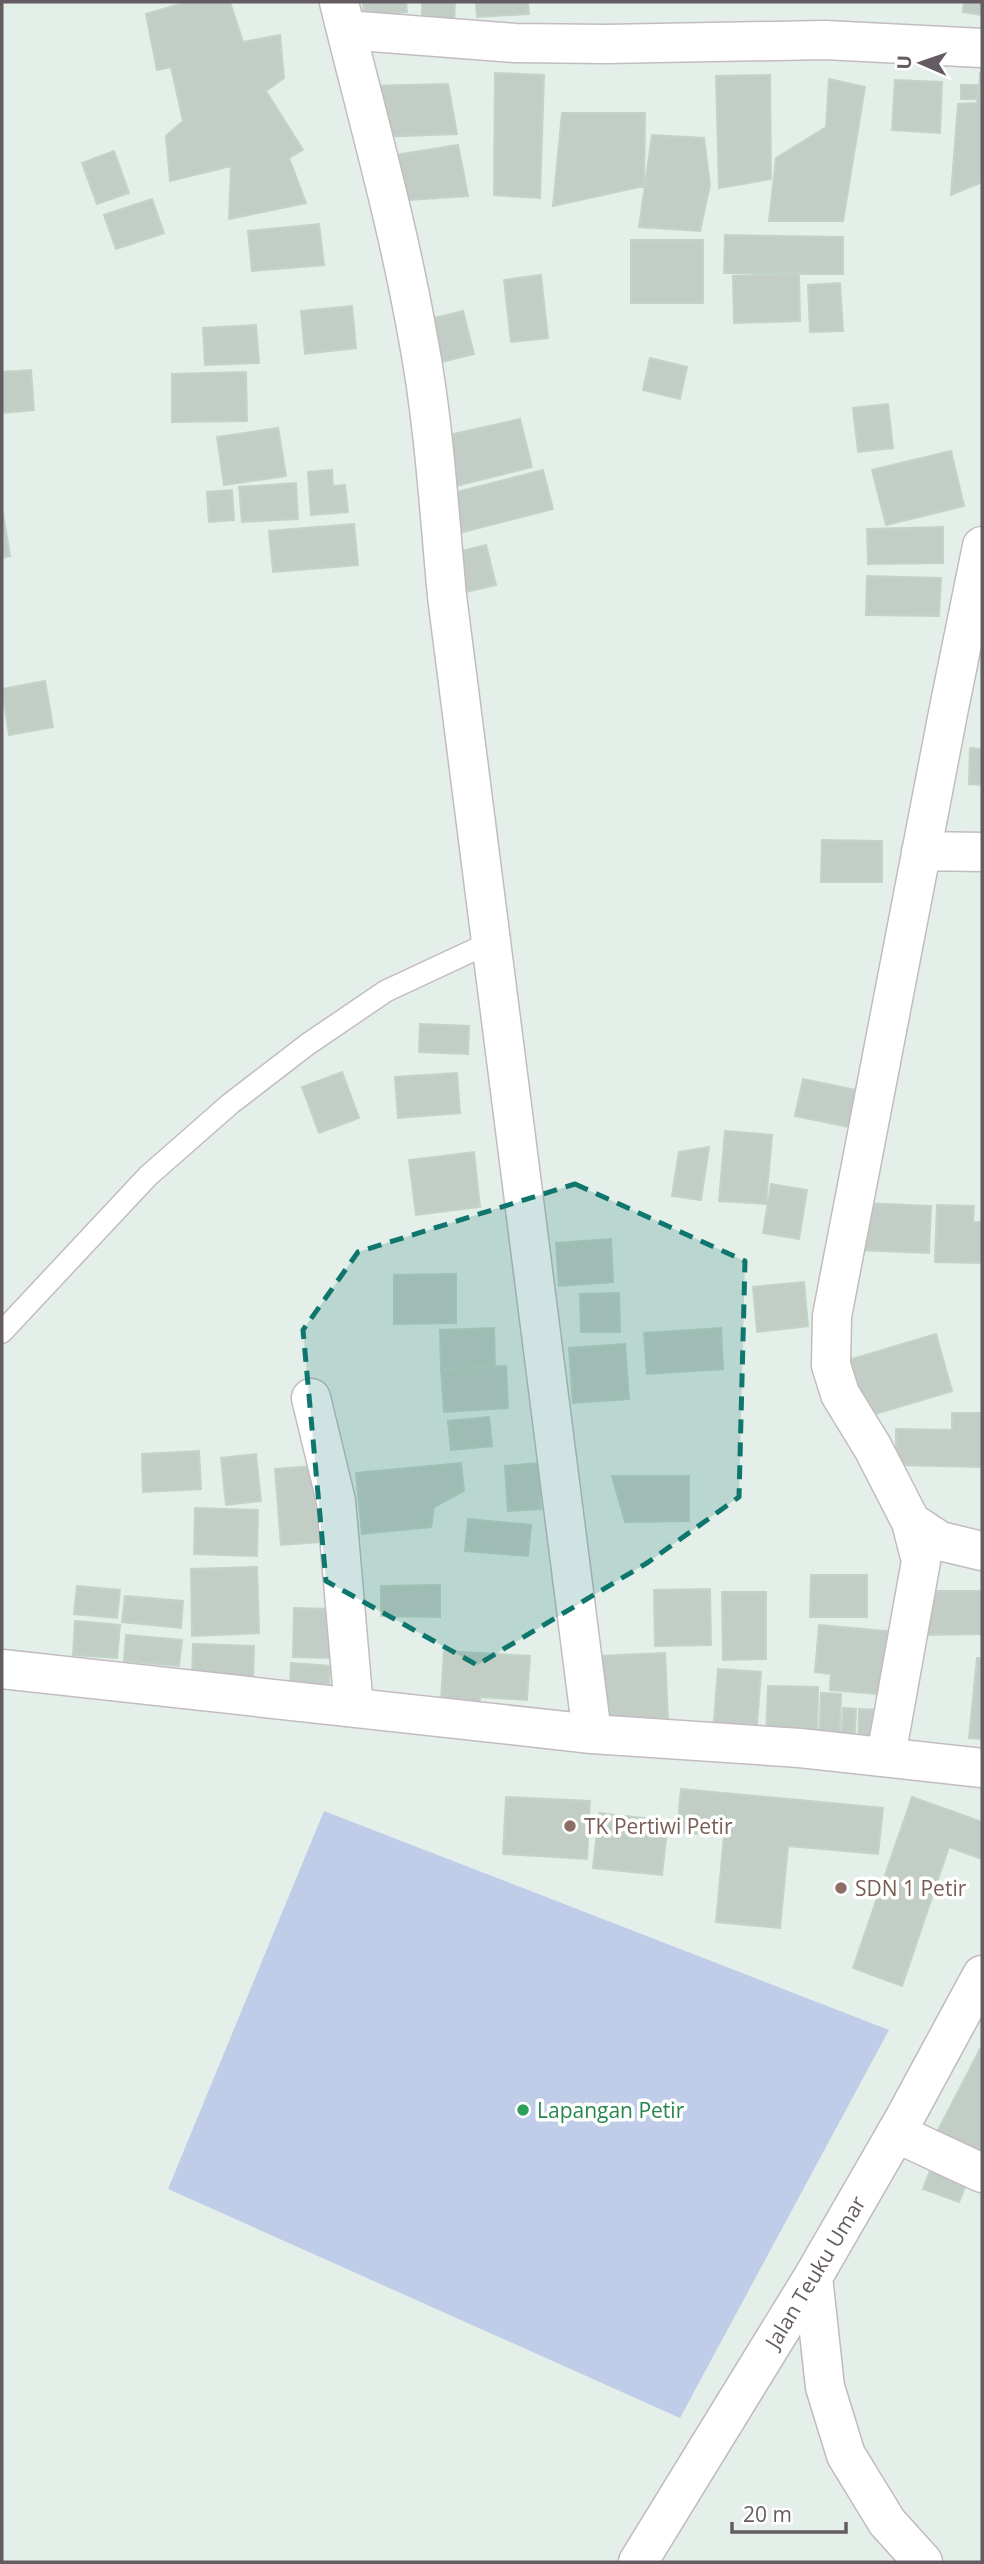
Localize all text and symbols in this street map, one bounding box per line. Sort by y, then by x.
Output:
north arrow [886,28,956,98]
text: U [891,55,917,70]
place label: TK Pertiwi Petir [584,1812,733,1840]
marker: TK Pertiwi Petir [562,1818,578,1834]
place label: SDN 1 Petir [855,1874,967,1902]
marker: SDN 1 Petir [833,1880,849,1896]
place label: Lapangan Petir [537,2096,685,2124]
marker: Lapangan Petir [515,2102,531,2118]
street label: Jalan Teuku Umar [757,2190,872,2355]
scale bar [732,2490,846,2534]
text: 20 m [743,2500,792,2528]

